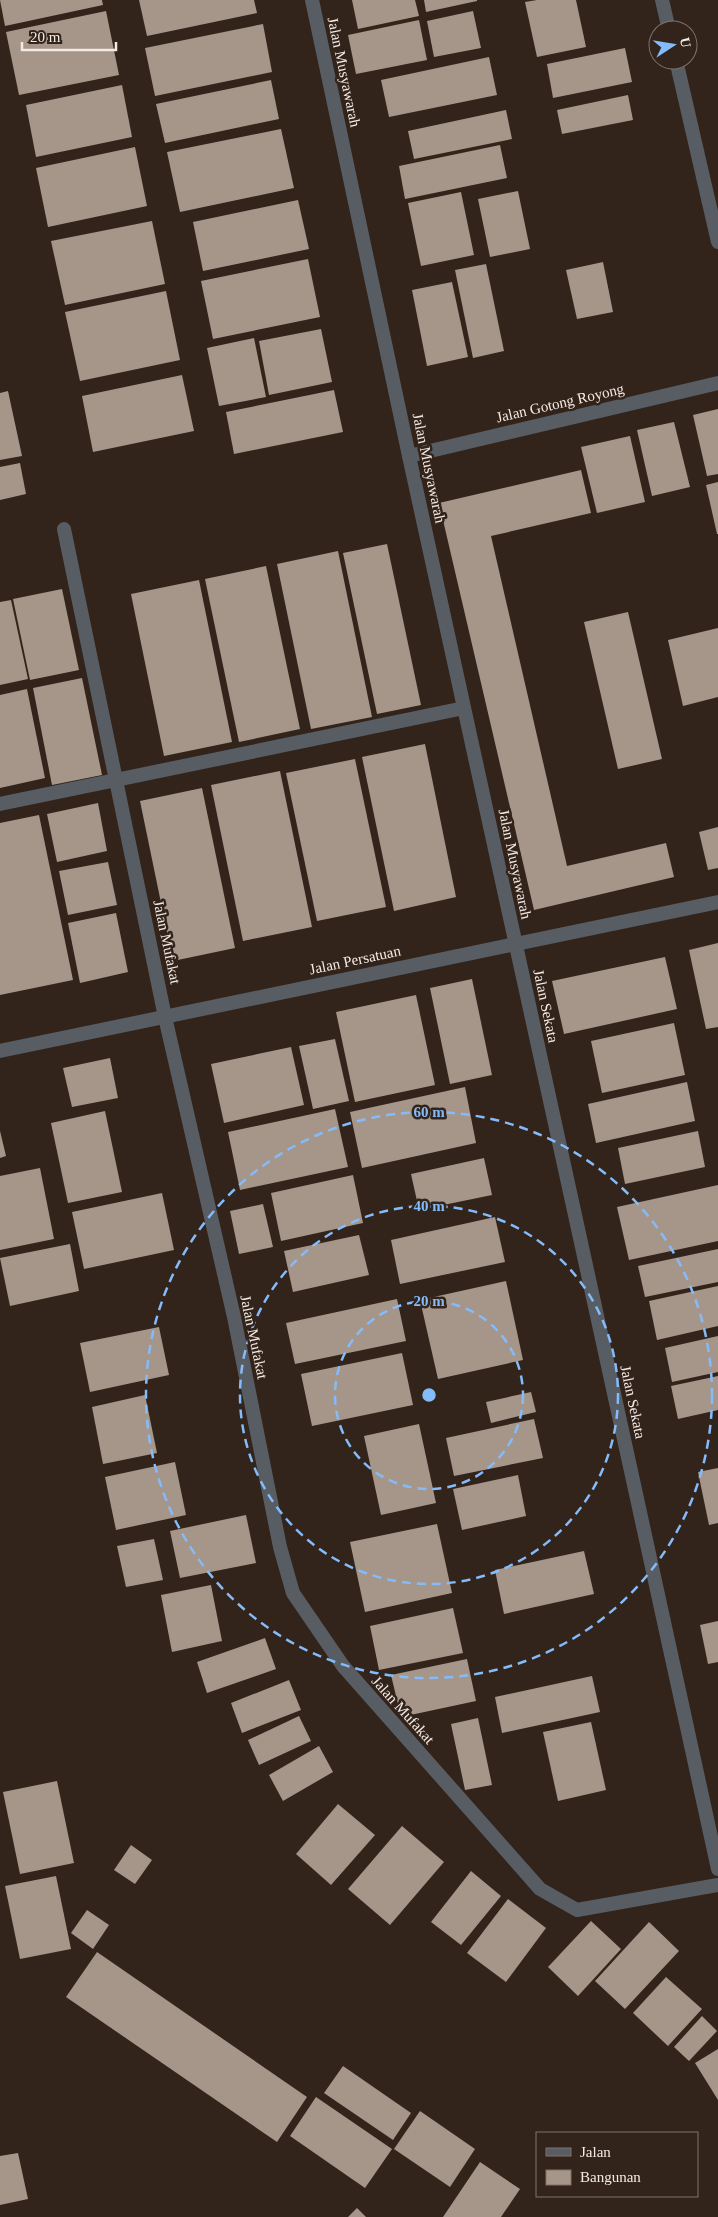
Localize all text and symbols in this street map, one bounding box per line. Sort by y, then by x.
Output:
street label: Jalan Musyawarah [325,16,364,129]
scale bar [22,20,116,52]
north arrow [648,20,698,70]
text: 20 m [30,29,61,45]
text: U [677,36,694,49]
street label: Jalan Gotong Royong [494,380,626,426]
street label: Jalan Musyawarah [410,412,449,525]
street label: Jalan Musyawarah [496,808,535,921]
street label: Jalan Mufakat [150,899,184,986]
street label: Jalan Persatuan [308,942,403,977]
street label: Jalan Sekata [530,968,562,1044]
text: 60 m [413,1104,445,1120]
text: 40 m [413,1198,445,1214]
text: 20 m [413,1293,445,1309]
street label: Jalan Mufakat [237,1294,271,1381]
street label: Jalan Sekata [617,1364,649,1440]
centre of rings [420,1386,438,1404]
street label: Jalan Mufakat [368,1673,438,1748]
legend [536,2132,698,2197]
text: Jalan [580,2144,611,2160]
text: Bangunan [580,2169,641,2185]

